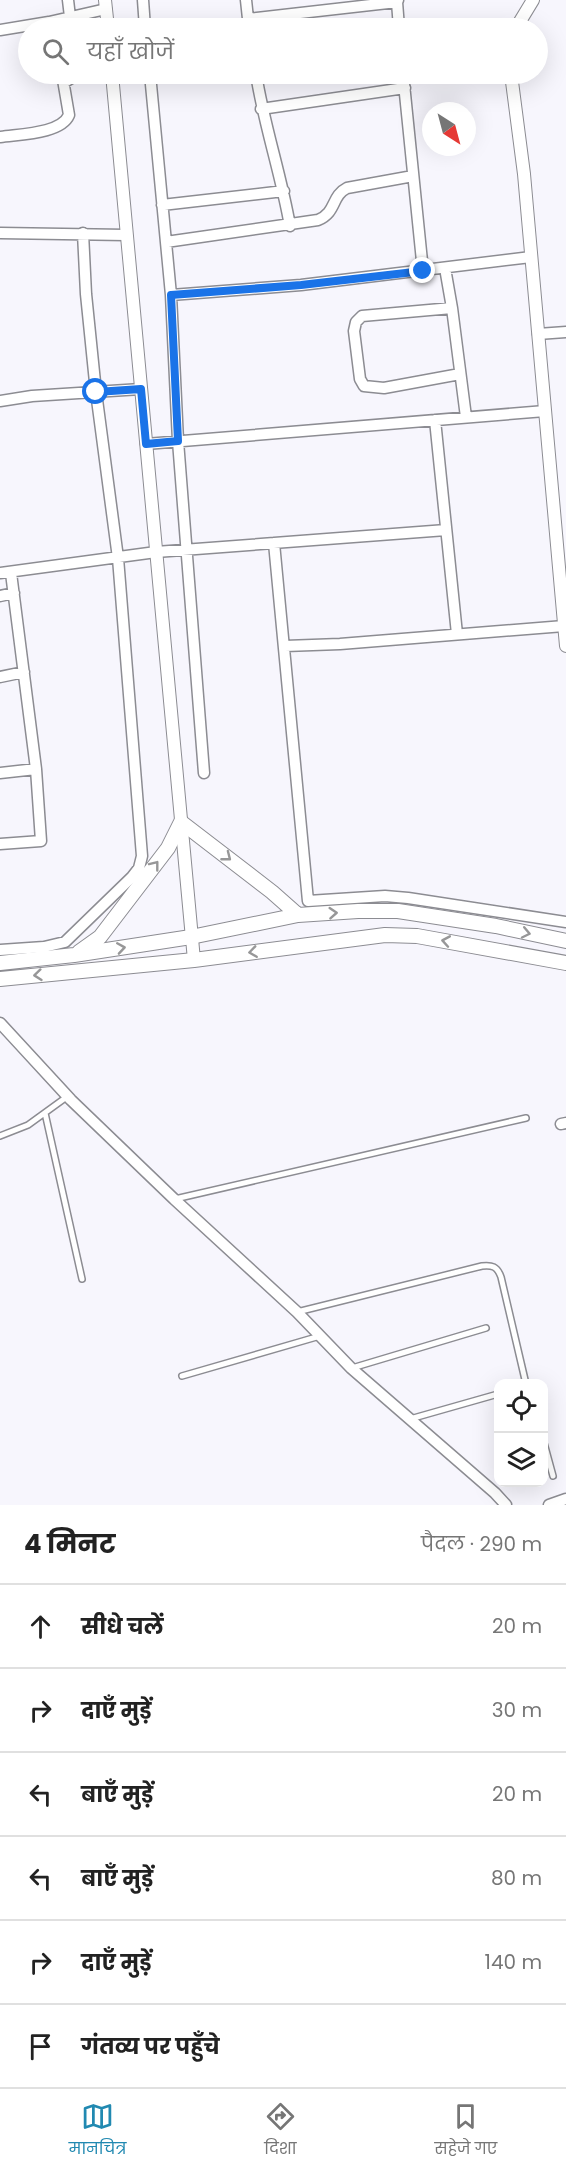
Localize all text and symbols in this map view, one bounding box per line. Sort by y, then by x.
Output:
search box [18,18,548,84]
icon: search [39,35,72,68]
text: यहाँ खोजें [87,36,174,67]
north arrow [422,102,476,156]
route end [409,257,435,283]
route start [82,378,108,404]
one-way arrow [221,849,232,860]
one-way arrow [148,861,159,872]
one-way arrow [329,906,338,919]
one-way arrow [521,926,531,939]
one-way arrow [442,936,451,948]
one-way arrow [116,942,125,954]
one-way arrow [248,945,258,957]
one-way arrow [34,968,43,981]
map controls [494,1379,548,1487]
button: locate [494,1379,548,1433]
button: layers [494,1433,548,1487]
text: 4 मिनट [24,1526,116,1562]
text: पैदल · 290 m [421,1530,542,1558]
icon: ahead [24,1610,57,1643]
text: सीधे चलें [81,1611,164,1642]
text: 20 m [492,1612,542,1640]
icon: right [24,1694,57,1727]
text: दाएँ मुड़ें [81,1695,152,1726]
text: 30 m [492,1696,542,1724]
icon: left [24,1778,57,1811]
text: बाएँ मुड़ें [81,1779,153,1810]
text: 20 m [492,1780,542,1808]
icon: left [24,1862,57,1895]
text: बाएँ मुड़ें [81,1863,153,1894]
text: 80 m [491,1864,542,1892]
icon: right [24,1946,57,1979]
text: दाएँ मुड़ें [81,1947,152,1978]
text: 140 m [485,1948,542,1976]
icon: arrive [24,2030,57,2063]
text: गंतव्य पर पहुँचे [81,2031,220,2062]
tab: मानचित्र [69,2100,126,2161]
tab: दिशा [264,2100,297,2161]
tab: सहेजे गए [435,2100,497,2161]

